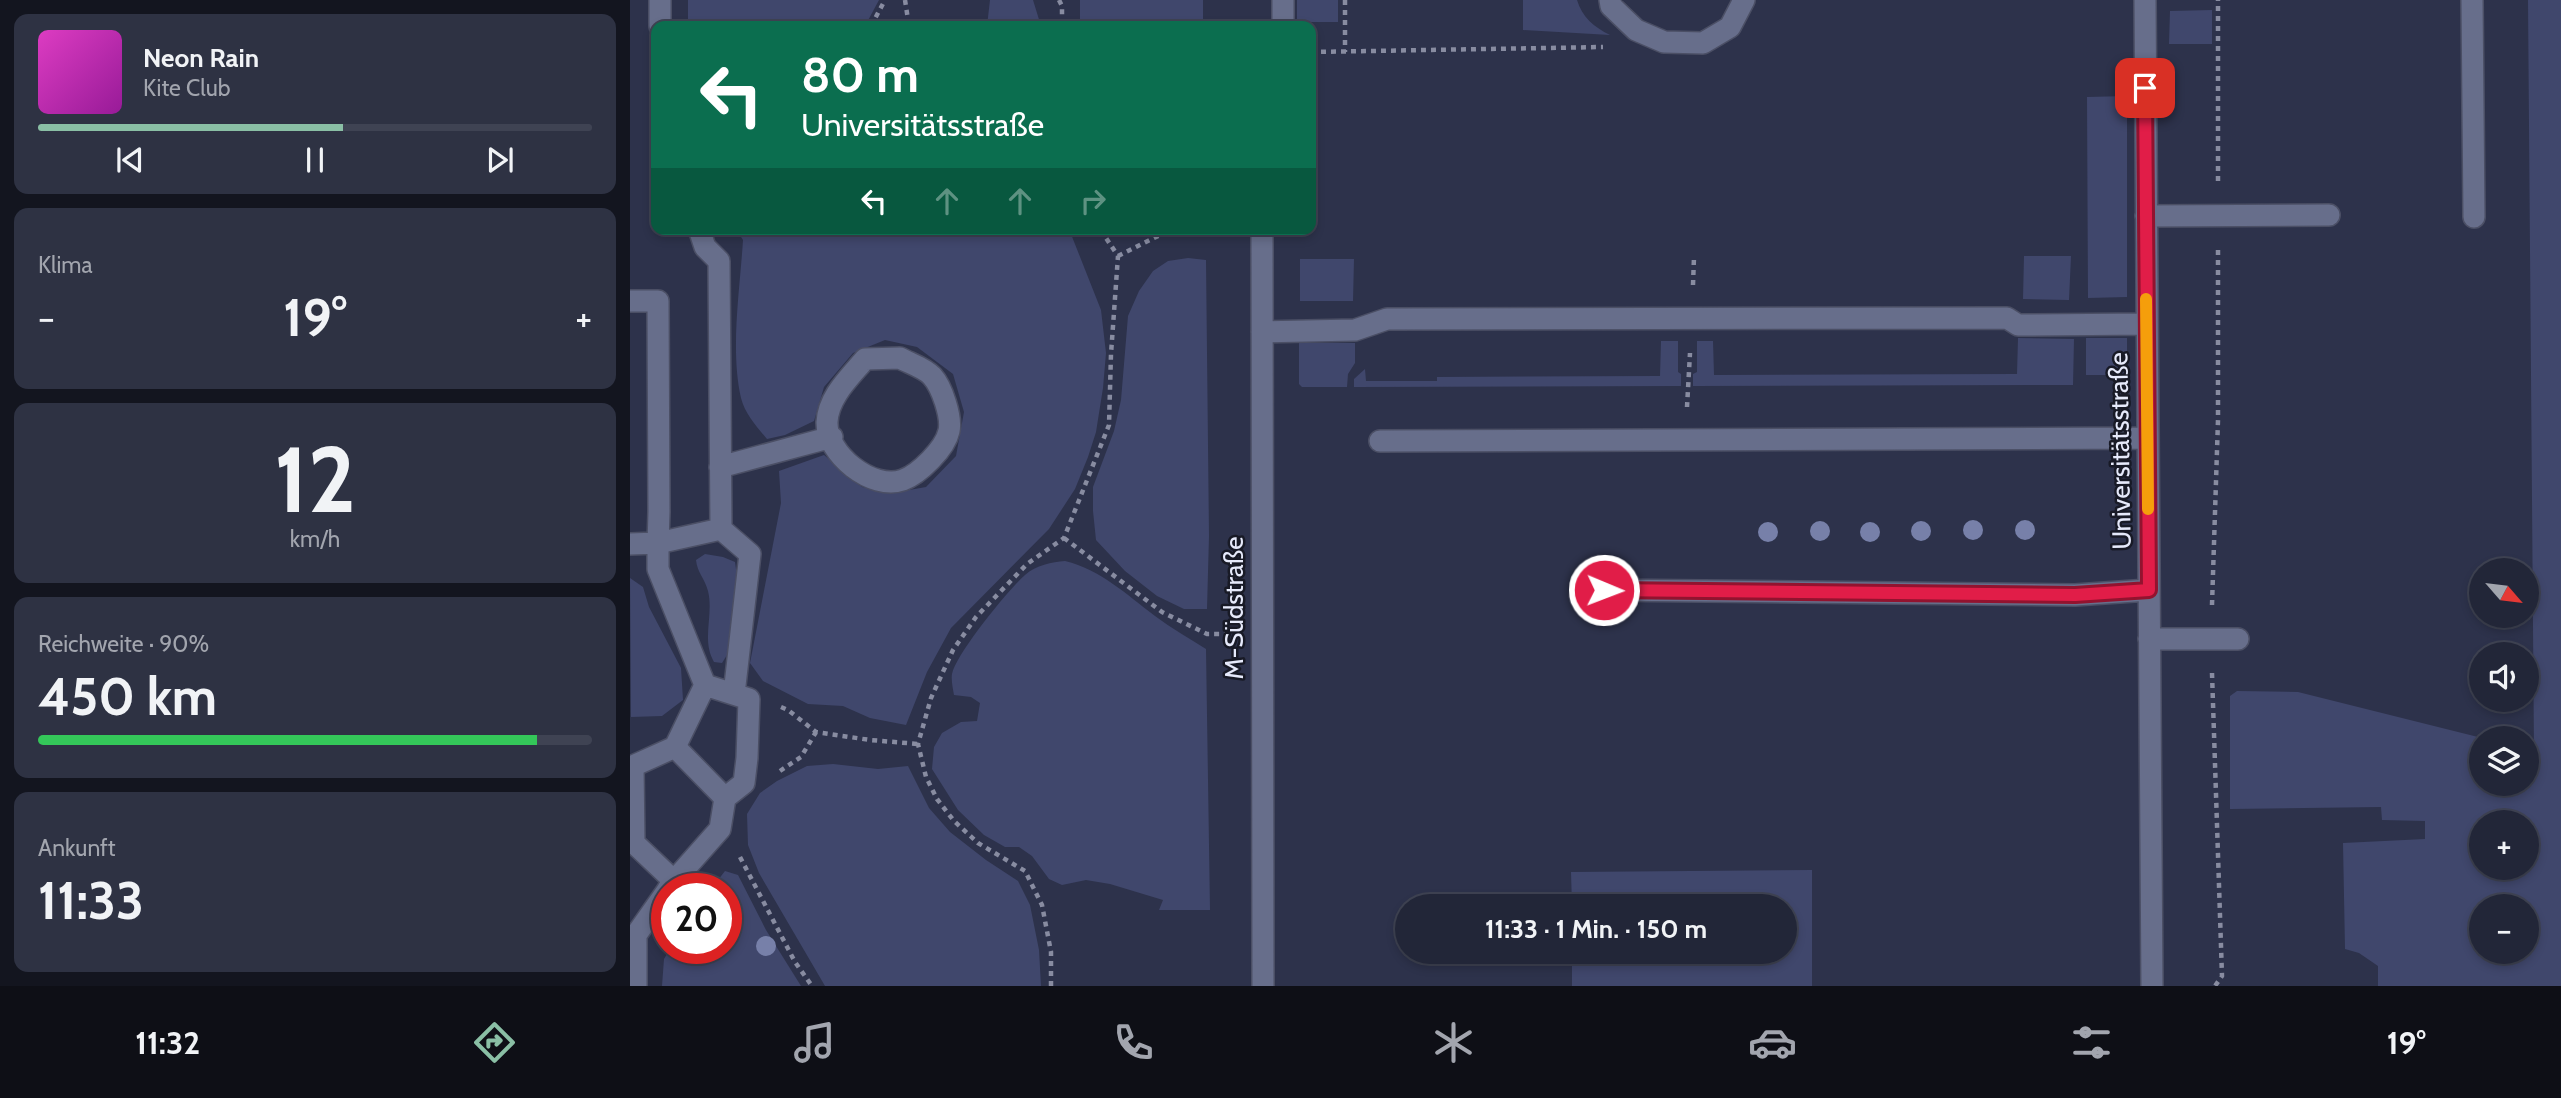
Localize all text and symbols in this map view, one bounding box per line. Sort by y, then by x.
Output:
text: Neon Rain [143,42,259,74]
text: 80 m [801,45,919,104]
icon: left [686,49,777,140]
pin [2115,58,2175,118]
icon: arrive [2126,69,2164,107]
text: Kite Club [143,74,230,102]
text: Universitätsstraße [801,105,1044,144]
icon: previous [111,141,149,179]
icon: pause [296,141,334,179]
icon: next [481,141,519,179]
icon: left [855,182,893,220]
icon: ahead [928,182,966,220]
icon: ahead [1001,182,1039,220]
icon: right [1074,182,1112,220]
text: Klima [38,251,93,279]
text: 19° [283,286,347,349]
text: − [38,294,55,341]
text: + [575,294,592,341]
street label: Universitätsstraße [2102,352,2138,550]
text: 12 [274,424,356,535]
text: km/h [290,525,340,553]
street label: M-Südstraße [1218,536,1250,680]
position arrow [1567,553,1641,627]
north arrow [2469,558,2539,628]
map controls [2469,558,2539,964]
text: Reichweite · 90% [38,630,209,658]
button: sound [2469,642,2539,712]
text: 450 km [38,665,217,728]
button: layers [2469,726,2539,796]
button: + [2469,810,2539,880]
text: Ankunft [38,834,116,862]
text: 11:33 [38,869,144,932]
speed limit sign: 20 [651,873,742,964]
button: − [2469,894,2539,964]
text: 11:33 · 1 Min. · 150 m [1485,913,1707,945]
icon: directions [470,1018,519,1067]
icon: music [790,1018,839,1067]
icon: phone [1109,1018,1158,1067]
icon: climate [1429,1018,1478,1067]
icon: car [1748,1018,1797,1067]
icon: filters [2067,1018,2116,1067]
text: 11:32 [135,1023,200,1062]
text: 19° [2387,1023,2426,1062]

